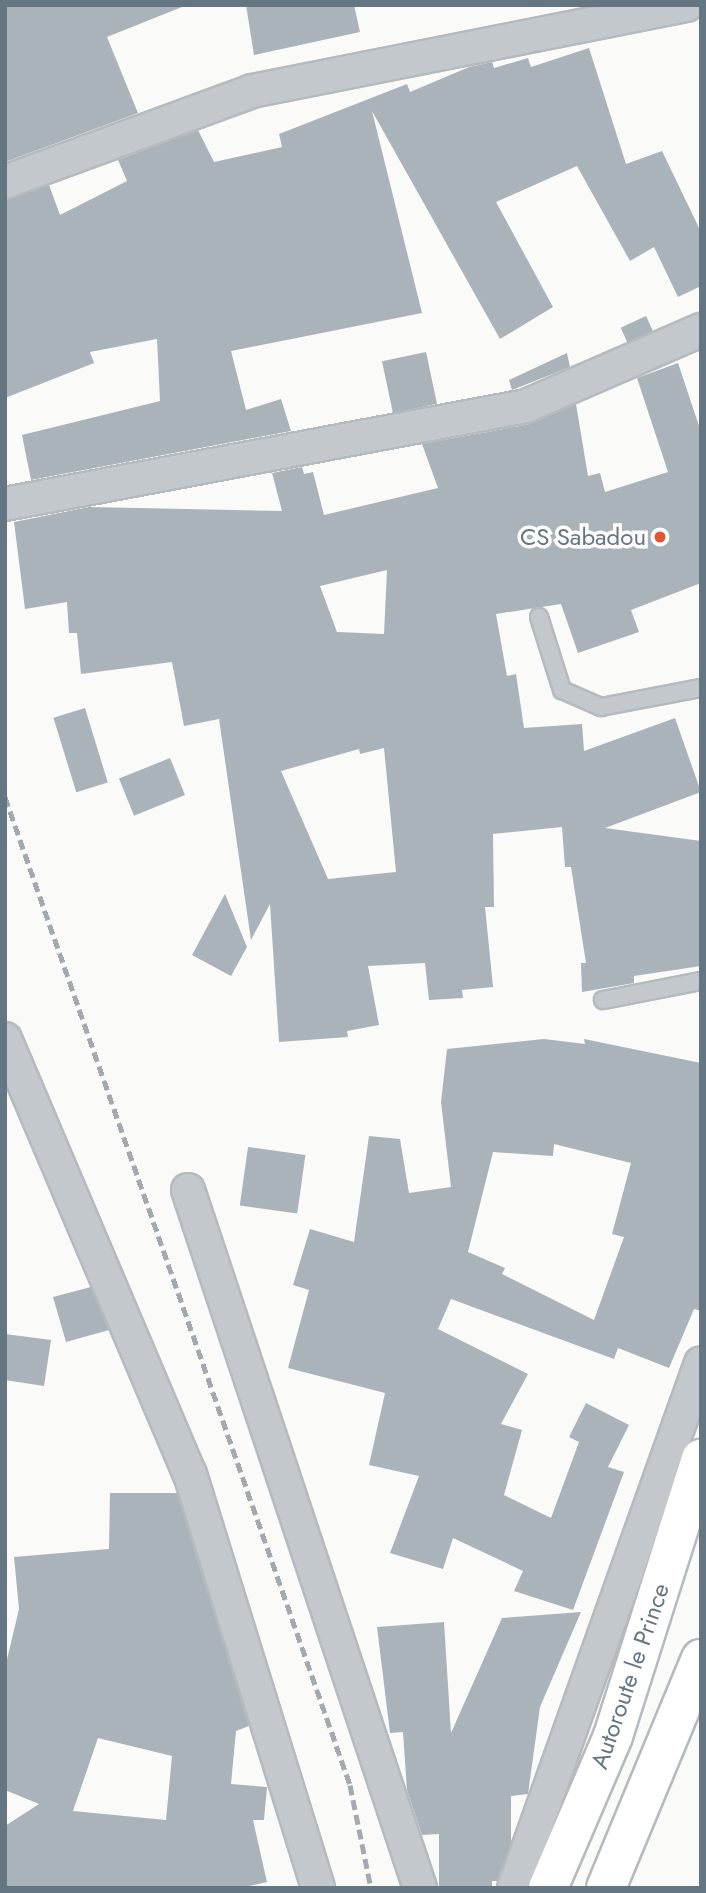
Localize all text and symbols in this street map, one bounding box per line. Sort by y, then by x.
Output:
place label: CS Sabadou [520,523,646,551]
marker: CS Sabadou [652,529,668,545]
street label: Autoroute le Prince [585,1579,675,1773]

